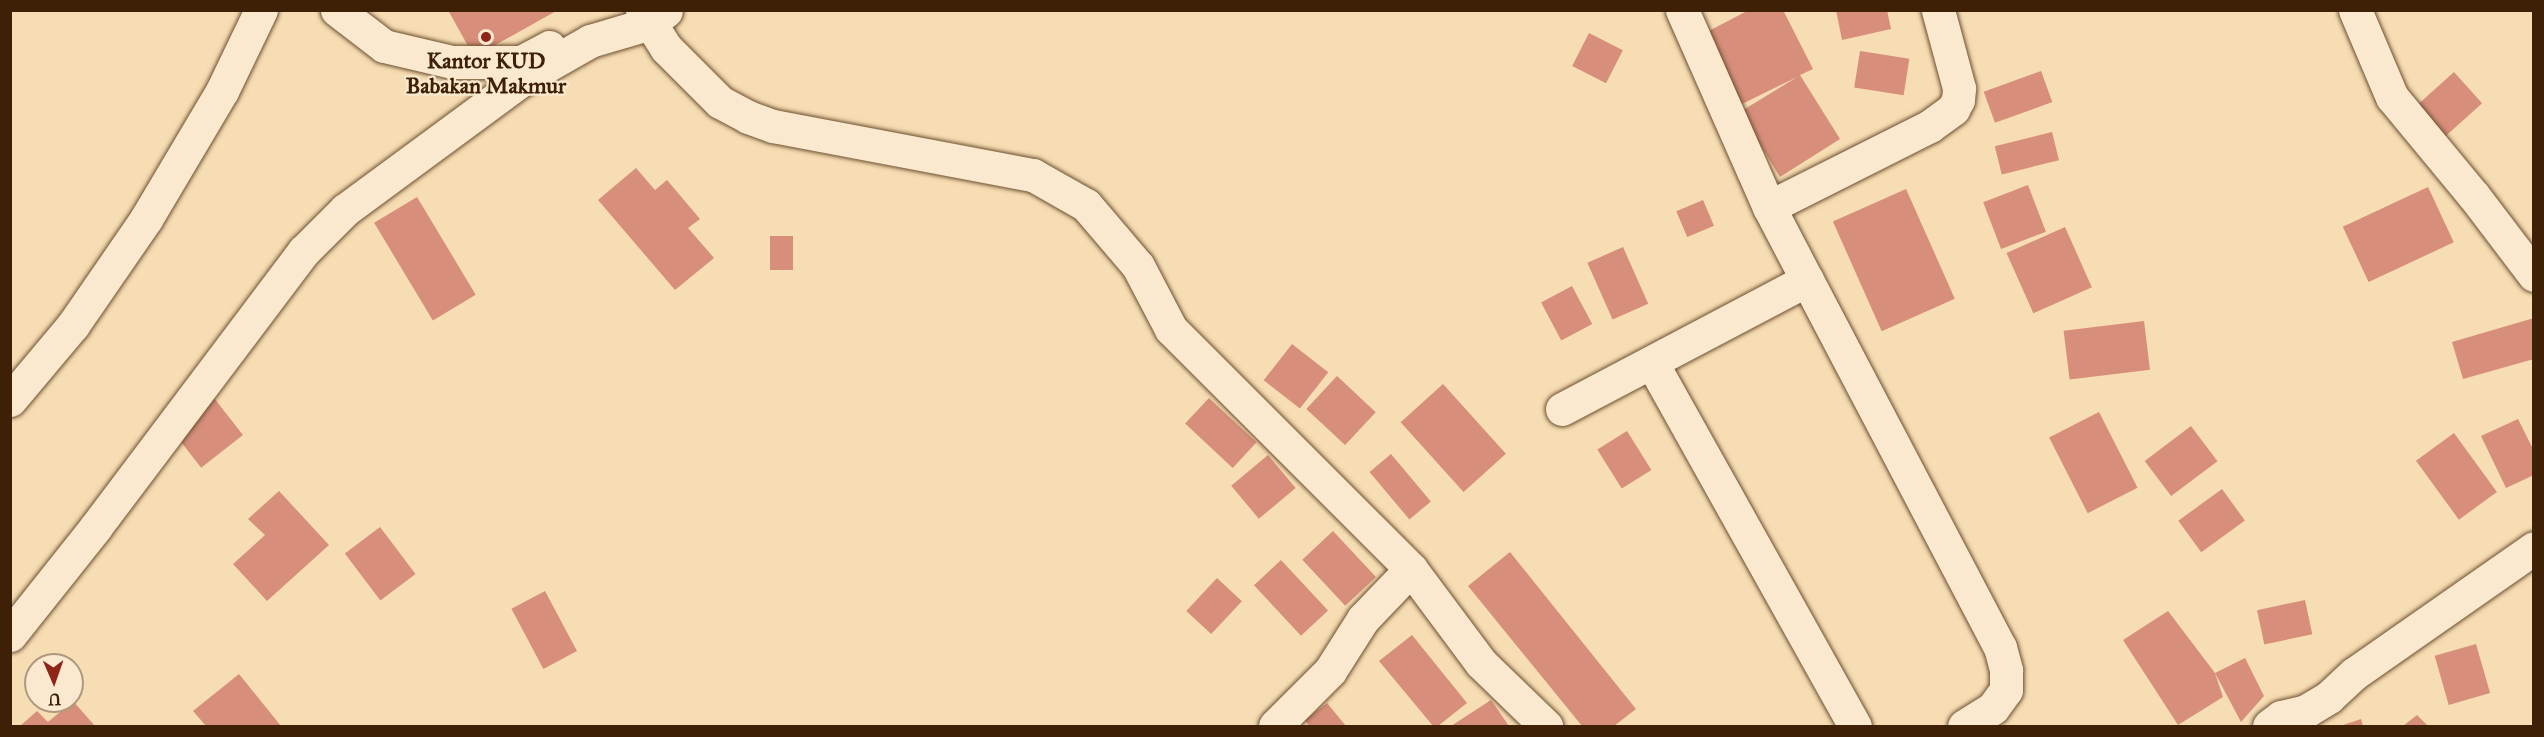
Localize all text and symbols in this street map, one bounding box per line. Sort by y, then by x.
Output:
marker: Kantor KUD Babakan Makmur [479,30,493,44]
place label: Kantor KUD Babakan Makmur [406,47,566,98]
north arrow [24,653,84,713]
text: U [48,690,61,709]

